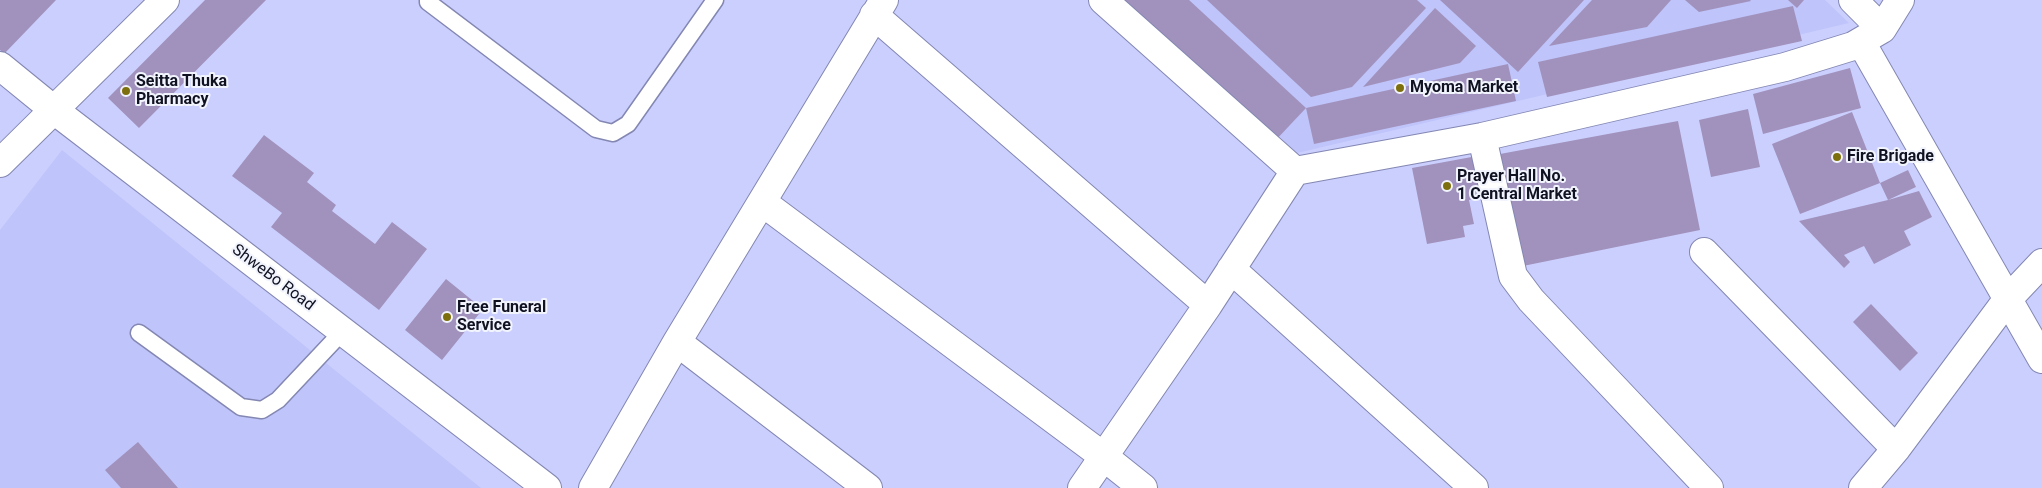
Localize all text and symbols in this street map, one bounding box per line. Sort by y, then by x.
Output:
place label: Seitta Thuka Pharmacy [136,72,227,110]
place label: Myoma Market [1410,78,1518,98]
marker: Myoma Market [1394,82,1406,94]
marker: Seitta Thuka Pharmacy [120,85,132,97]
place label: Fire Brigade [1847,147,1934,167]
marker: Fire Brigade [1831,151,1843,163]
place label: Prayer Hall No. 1 Central Market [1457,167,1577,205]
marker: Prayer Hall No. 1 Central Market [1441,180,1453,192]
street label: ShweBo Road [228,241,318,315]
place label: Free Funeral Service [457,298,546,336]
marker: Free Funeral Service [441,311,453,323]

